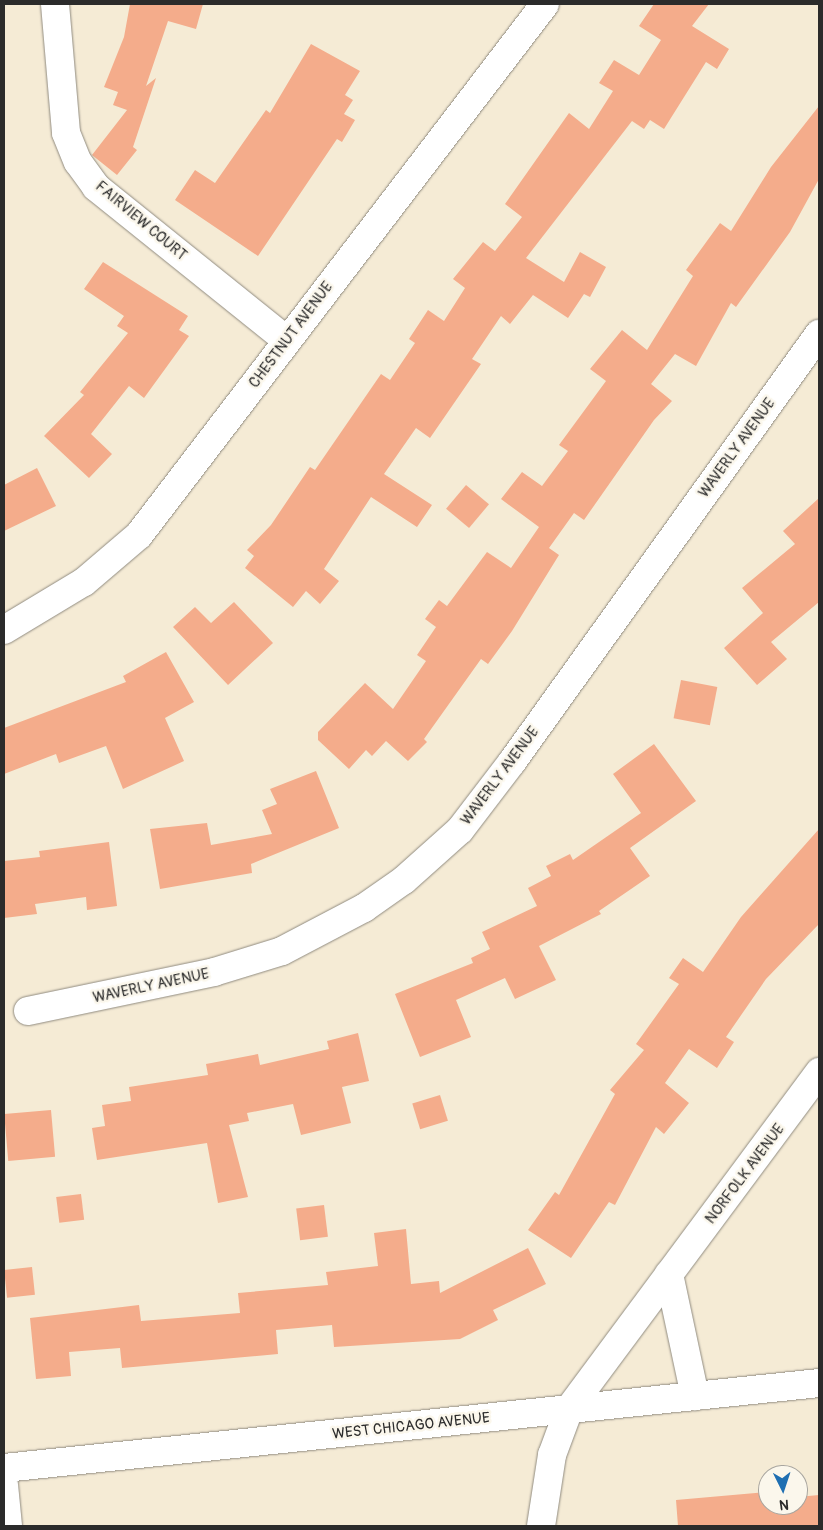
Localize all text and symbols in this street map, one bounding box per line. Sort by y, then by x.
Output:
street label: FAIRVIEW COURT [92,178,190,264]
street label: CHESTNUT AVENUE [245,278,337,392]
street label: WAVERLY AVENUE [695,395,779,501]
street label: WAVERLY AVENUE [457,723,543,829]
street label: WAVERLY AVENUE [91,965,211,1007]
street label: NORFOLK AVENUE [702,1121,788,1227]
street label: WEST CHICAGO AVENUE [331,1409,491,1443]
north arrow [758,1465,808,1515]
text: N [779,1496,789,1513]

